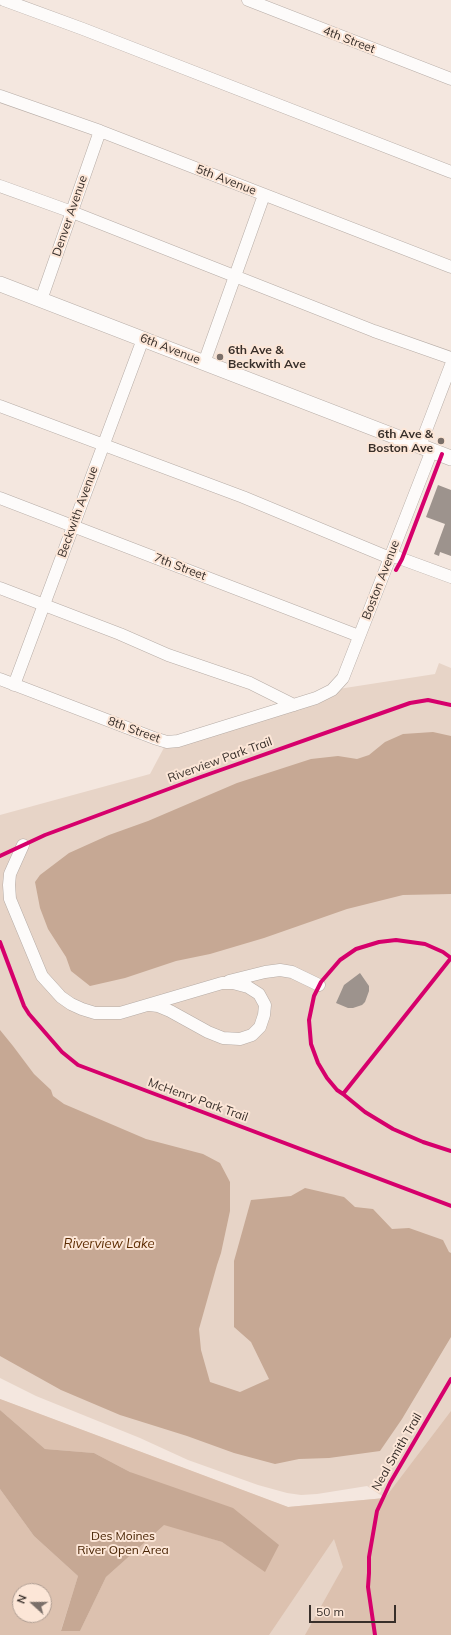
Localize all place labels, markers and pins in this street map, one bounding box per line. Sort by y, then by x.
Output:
place label: 6th Ave & Beckwith Ave [228,343,306,371]
marker: 6th Ave & Beckwith Ave [215,352,225,362]
place label: 6th Ave & Boston Ave [368,427,433,455]
marker: 6th Ave & Boston Ave [436,436,446,446]

